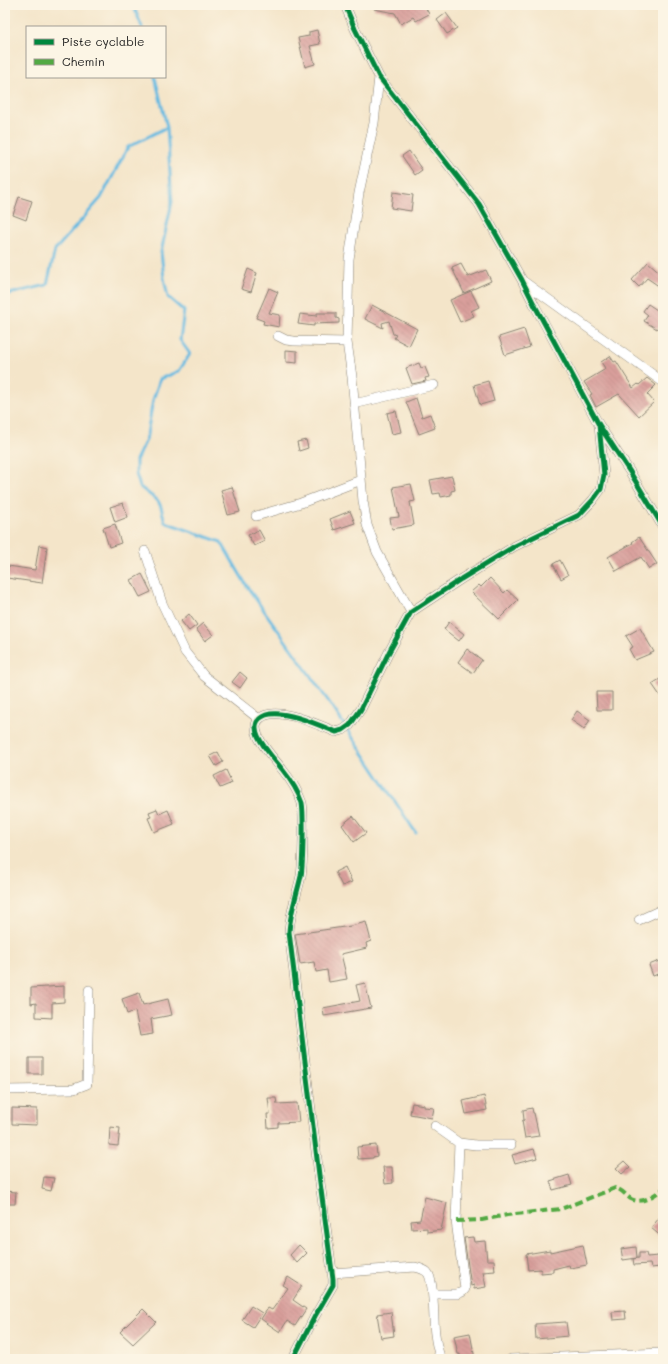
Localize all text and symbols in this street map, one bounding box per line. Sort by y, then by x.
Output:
legend [26,26,166,78]
text: Piste cyclable [62,33,144,49]
text: Chemin [62,53,105,69]

